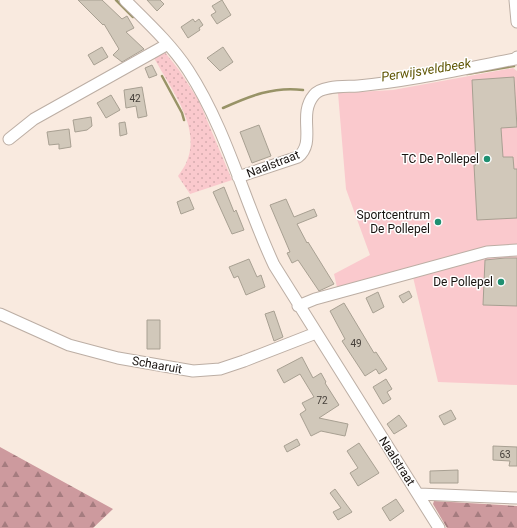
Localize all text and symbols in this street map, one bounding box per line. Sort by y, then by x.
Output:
water label: Perwijsveldbeek [380,55,473,85]
house number: 42 [129,93,141,104]
street label: Naalstraat [245,148,301,180]
place label: TC De Pollepel [401,152,479,166]
marker: TC De Pollepel [482,154,492,164]
place label: Sportcentrum De Pollepel [357,208,430,236]
marker: Sportcentrum De Pollepel [433,217,443,227]
place label: De Pollepel [433,275,493,289]
marker: De Pollepel [496,277,506,287]
house number: 49 [350,338,362,349]
street label: Schaaruit [131,354,183,376]
house number: 72 [316,395,328,406]
street label: Naalstraat [376,434,418,488]
house number: 63 [499,449,511,460]

